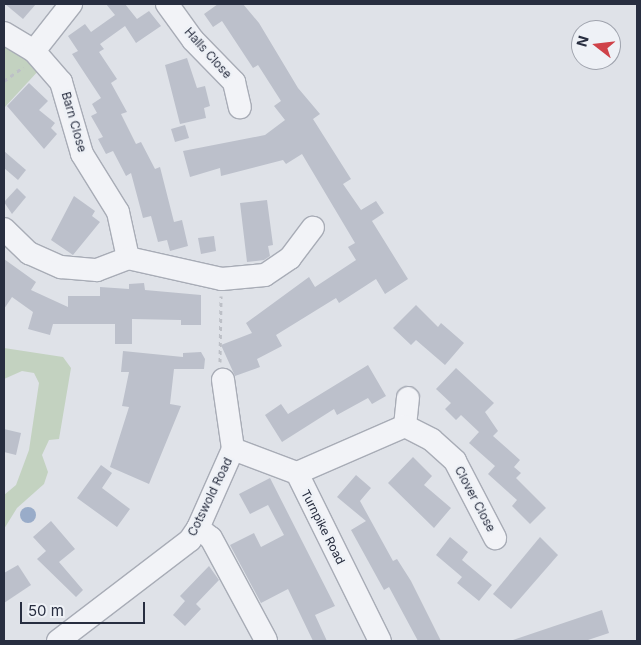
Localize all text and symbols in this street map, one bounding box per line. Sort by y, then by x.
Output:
north arrow [571,20,621,70]
street label: Halls Close [181,25,235,81]
text: N [572,34,592,48]
street label: Barn Close [59,90,89,154]
street label: Cotswold Road [185,455,235,539]
street label: Clover Close [452,464,498,534]
street label: Turnpike Road [298,487,348,567]
scale bar [22,592,148,624]
text: 50 m [28,601,64,620]

